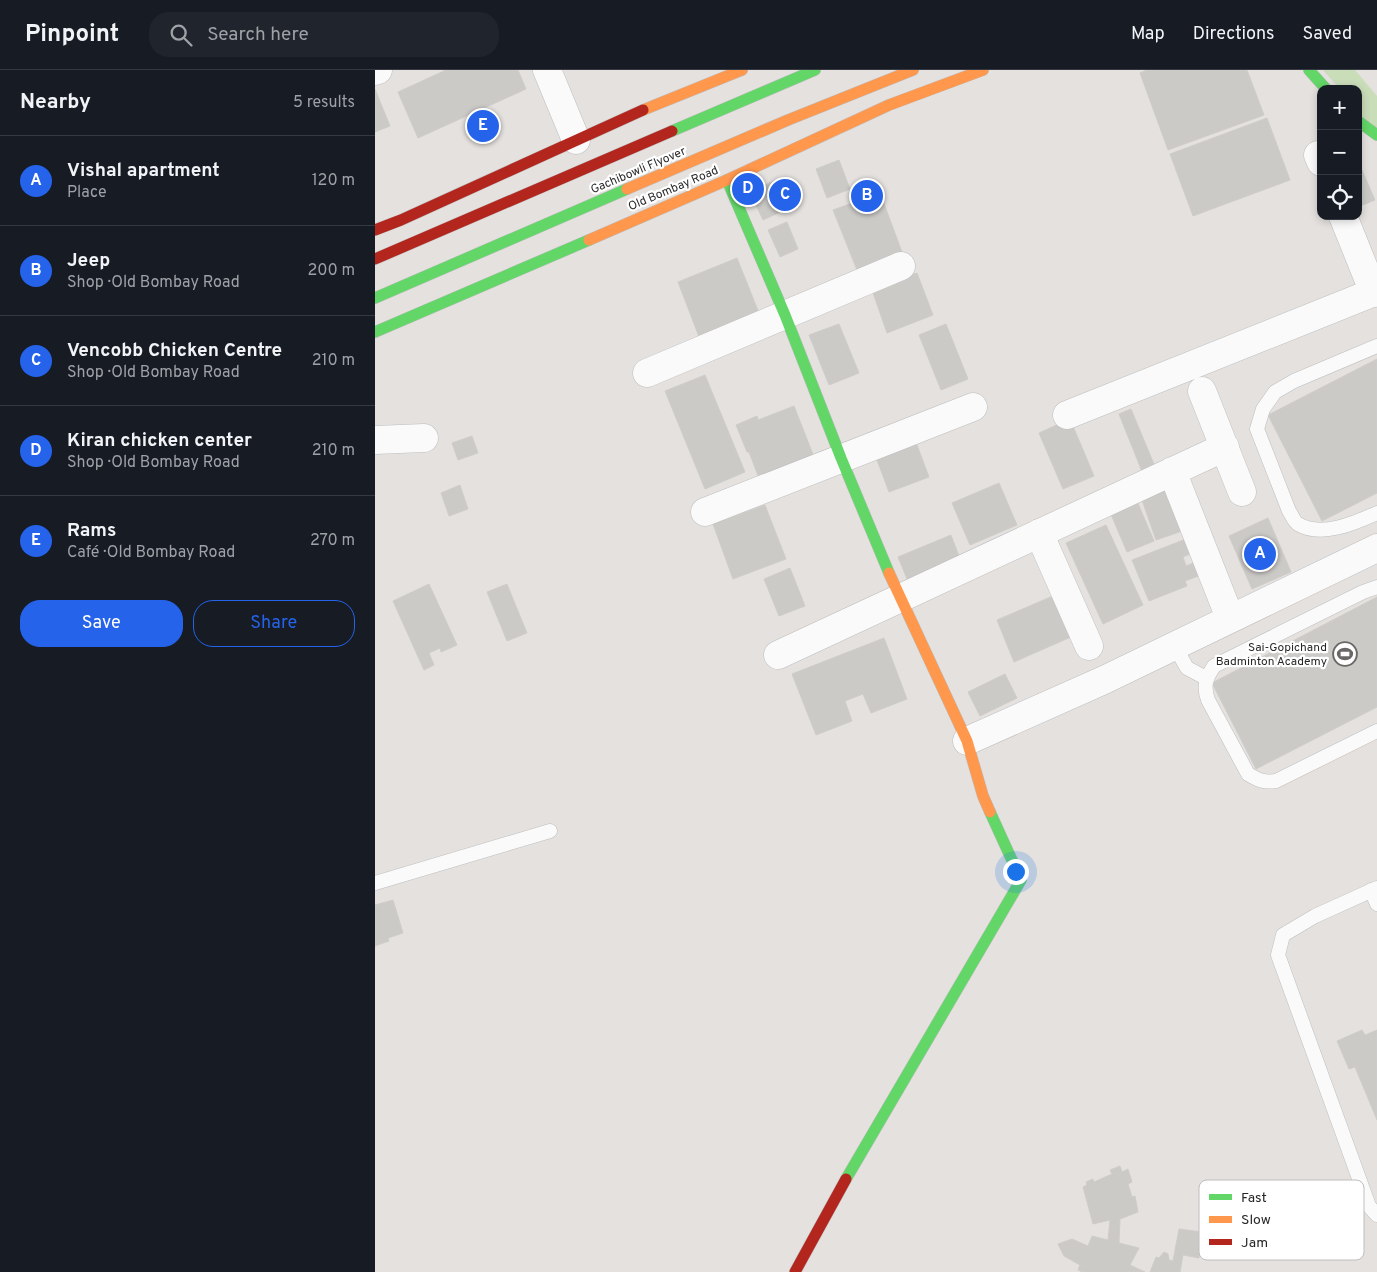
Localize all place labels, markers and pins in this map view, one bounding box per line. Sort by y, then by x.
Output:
pin: E [467,107,499,145]
pin: D [732,170,764,208]
pin: C [769,176,801,214]
pin: B [851,177,883,215]
pin: A [1244,535,1276,573]
place label: Sai-Gopichand Badminton Academy [1216,640,1327,670]
sports icon: Sai-Gopichand Badminton Academy [1332,641,1358,667]

